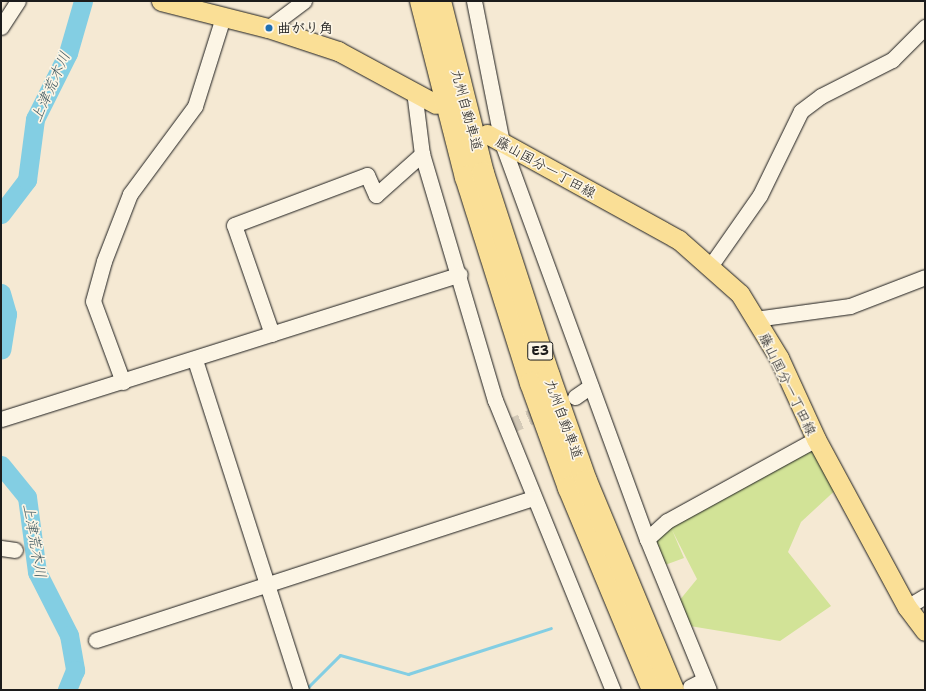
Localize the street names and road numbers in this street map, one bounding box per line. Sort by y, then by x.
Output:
street label: 九州自動車道 [448,67,486,153]
street label: 藤山国分一丁田線 [493,133,599,201]
street label: 藤山国分一丁田線 [756,330,820,438]
road number: E3 [527,340,553,362]
street label: 九州自動車道 [542,377,586,461]

